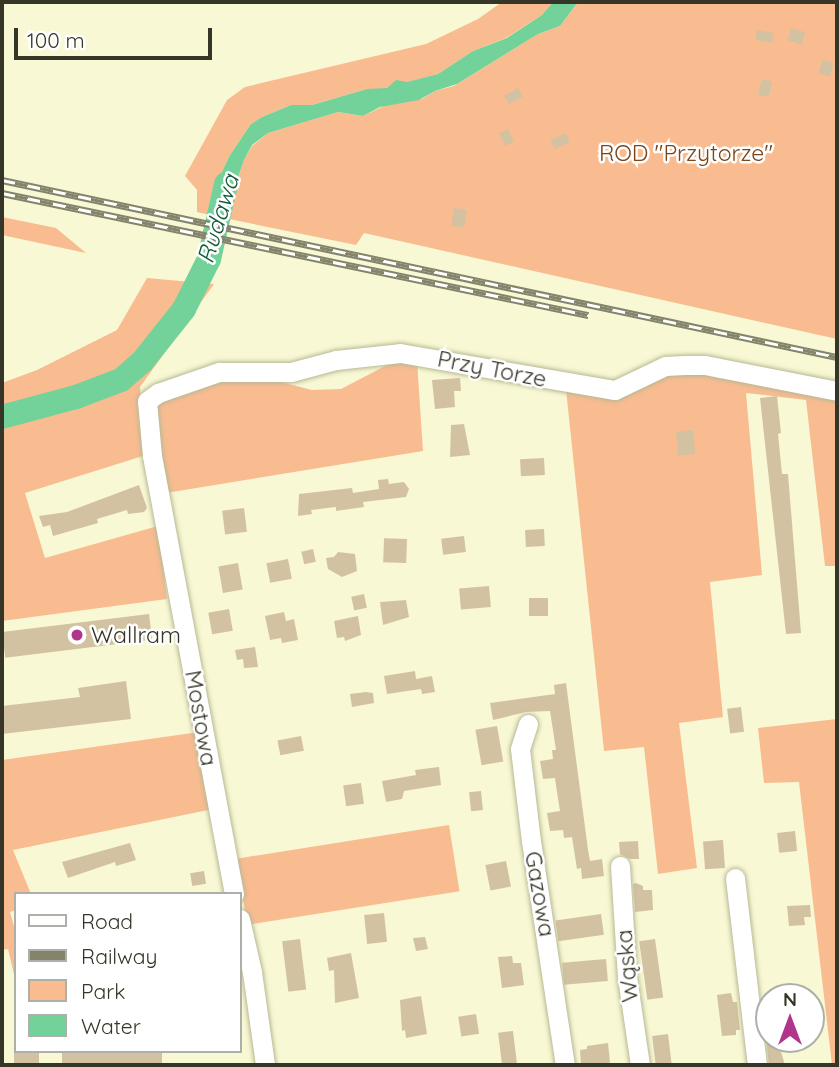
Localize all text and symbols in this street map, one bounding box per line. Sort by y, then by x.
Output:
scale bar [18,14,215,58]
text: 100 m [27,27,85,53]
park label: ROD "Przytorze" [599,139,773,167]
water label: Rudawa [191,171,245,267]
street label: Przy Torze [435,345,549,393]
place label: Wallram [91,621,181,649]
marker: Wallram [69,627,85,643]
street label: Mostowa [179,668,223,768]
street label: Gazowa [519,849,561,939]
legend [14,892,242,1053]
text: Road [81,908,133,934]
street label: Wąska [610,929,644,1003]
text: Railway [81,943,157,969]
text: Park [81,978,125,1004]
north arrow [755,983,825,1053]
text: N [783,987,797,1011]
text: Water [81,1013,141,1039]

